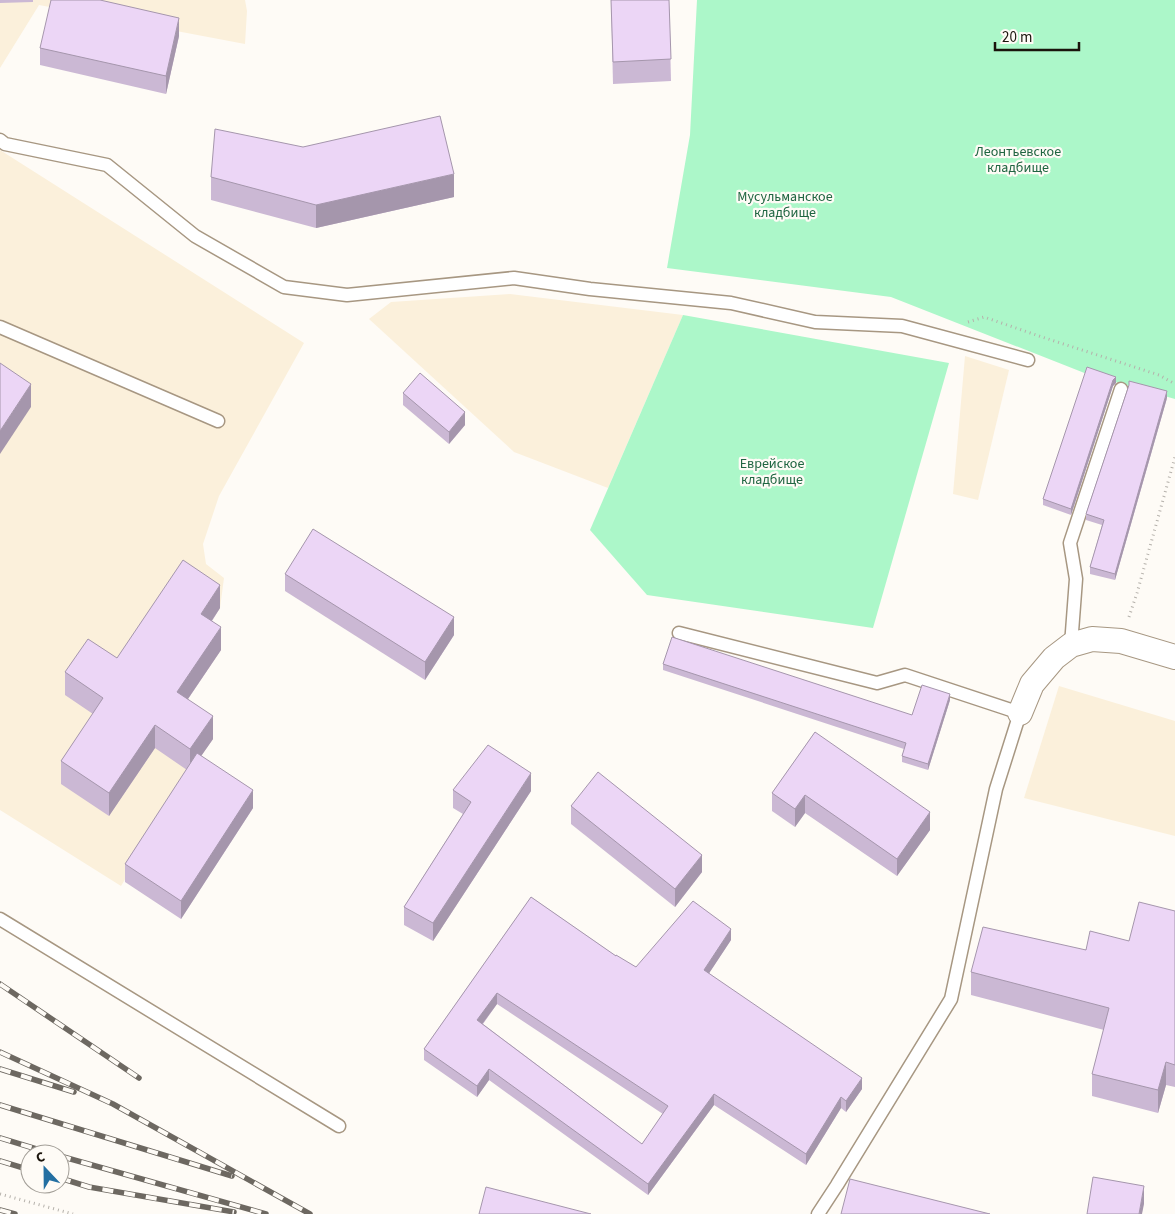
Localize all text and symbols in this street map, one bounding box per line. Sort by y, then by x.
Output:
scale bar [995,20,1079,52]
text: 20 m [1002,27,1032,48]
park label: Леонтьевское кладбище [975,142,1061,178]
park label: Мусульманское кладбище [737,187,833,223]
park label: Еврейское кладбище [740,454,804,490]
north arrow [20,1144,70,1194]
text: С [33,1147,48,1169]

